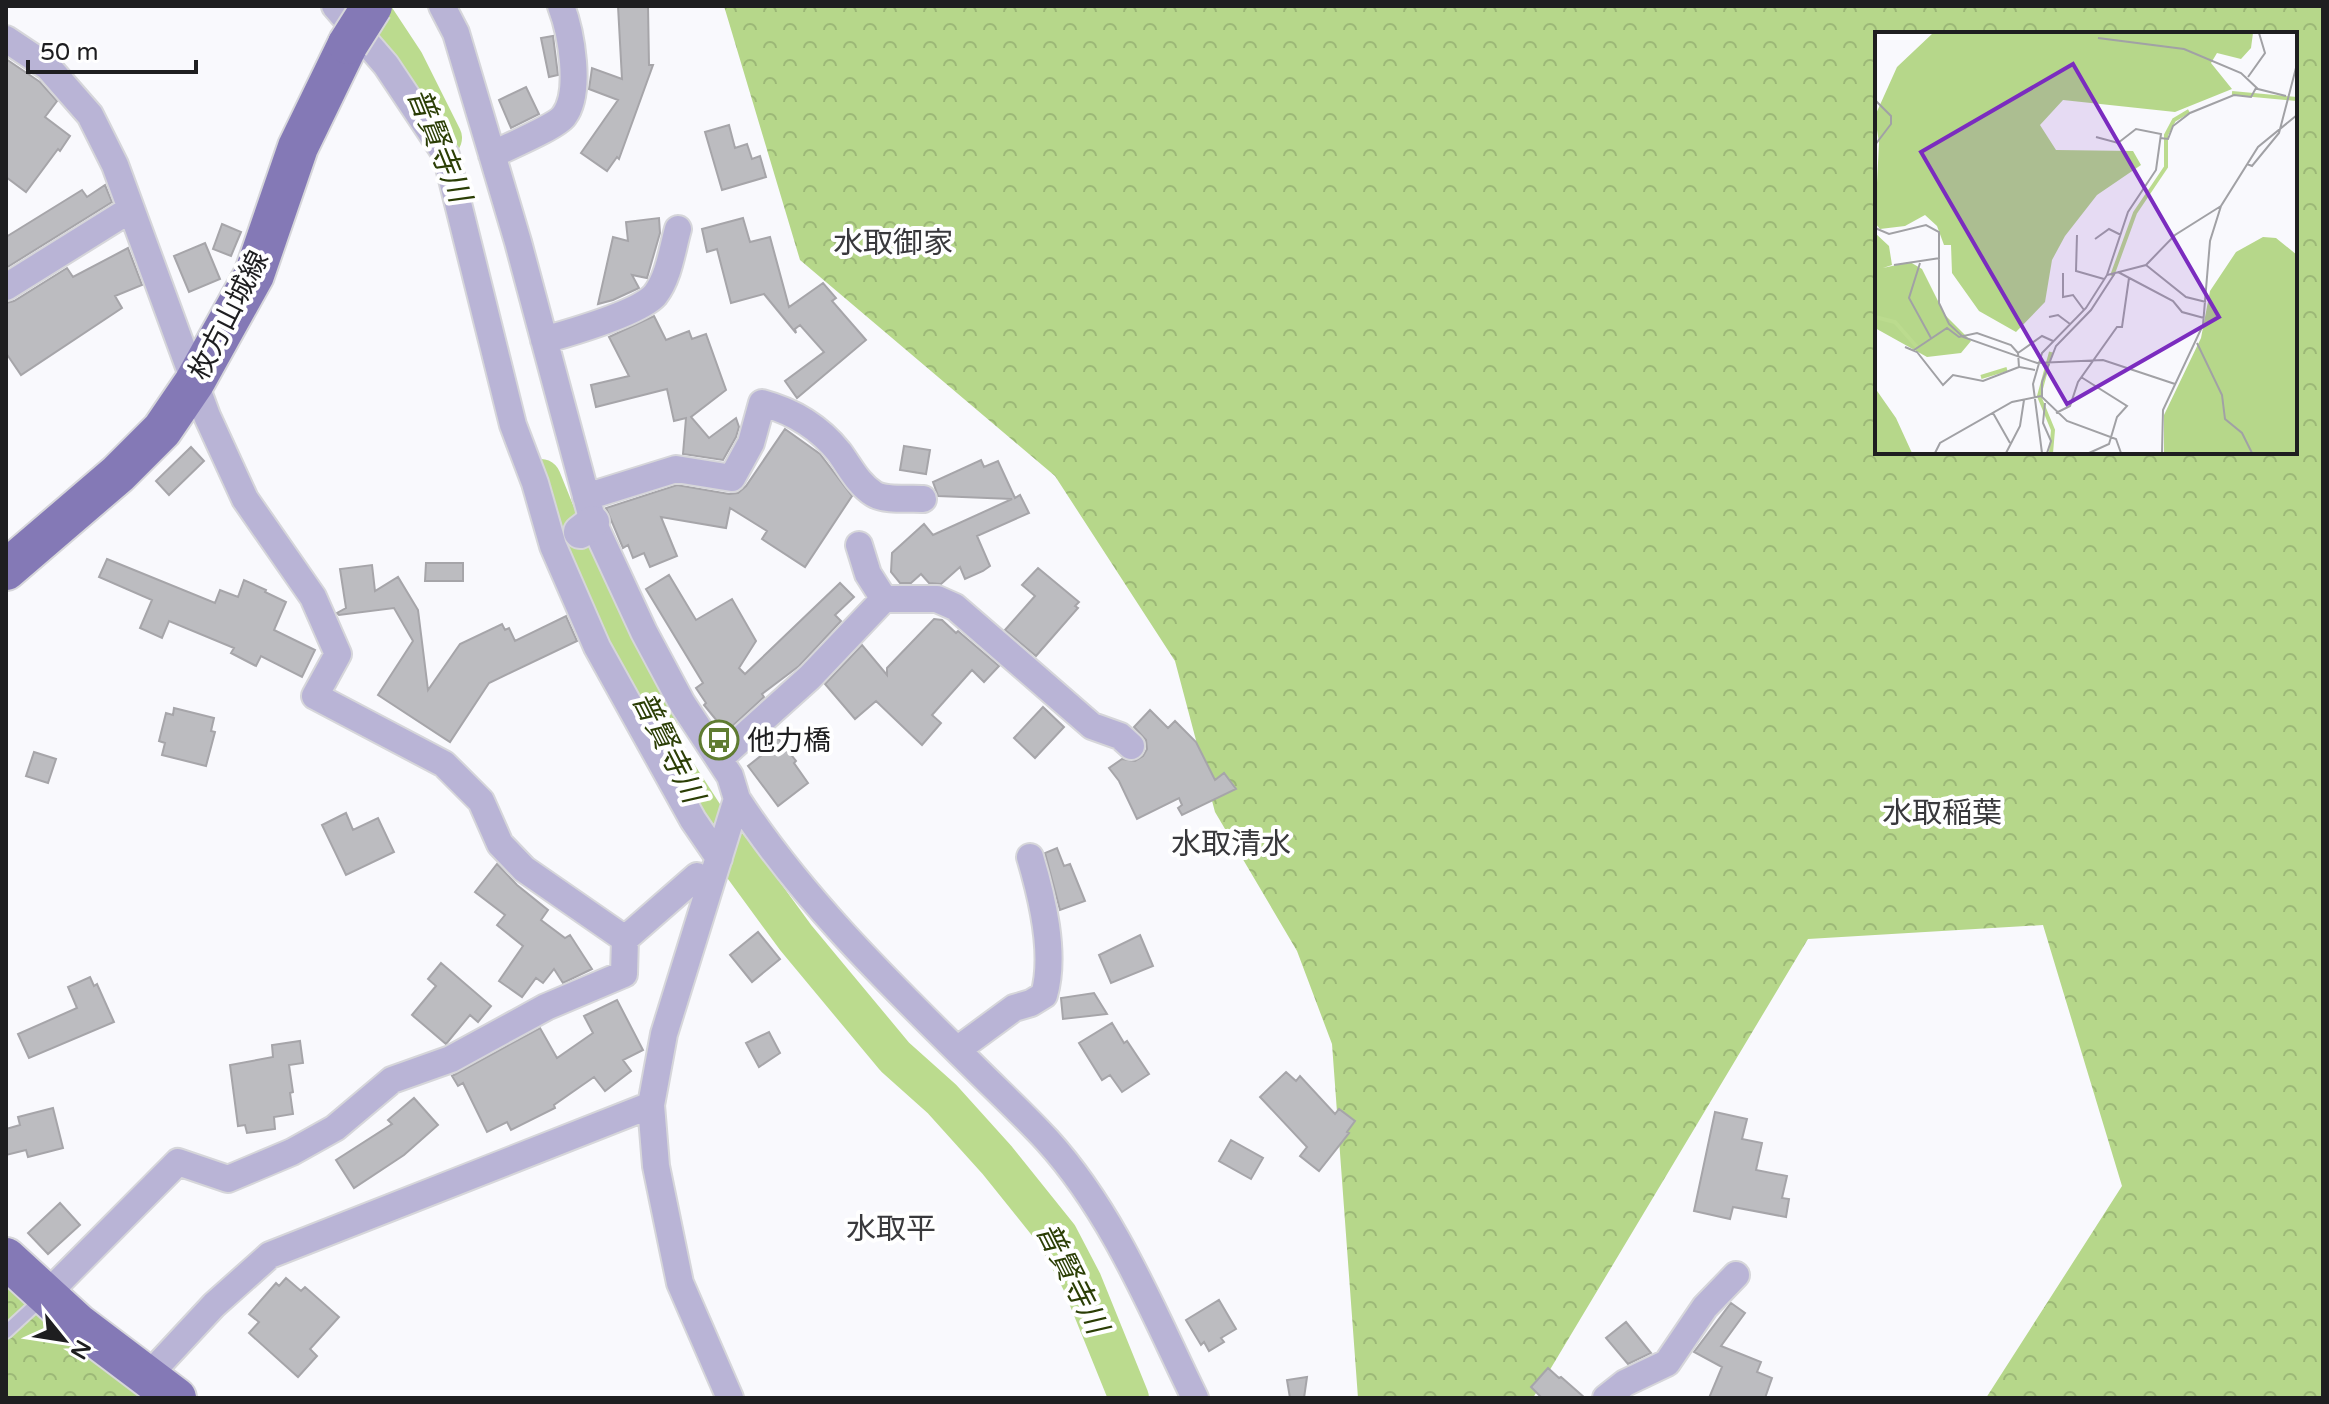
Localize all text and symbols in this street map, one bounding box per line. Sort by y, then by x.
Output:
scale bar [28,24,196,74]
inset map [1875,32,2297,454]
text: 50 m [40,38,98,67]
water label: 普賢寺川 [399,83,479,211]
district label: 水取御家 [833,225,953,262]
street label: 枚方山城線 [182,245,276,386]
water label: 普賢寺川 [624,685,713,812]
bus stop icon: 他力橋 [698,719,740,761]
place label: 他力橋 [747,724,831,758]
district label: 水取稲葉 [1882,795,2002,832]
district label: 水取清水 [1171,826,1291,863]
district label: 水取平 [846,1211,936,1248]
water label: 普賢寺川 [1028,1216,1117,1343]
north arrow [24,1300,104,1380]
text: N [65,1335,96,1364]

